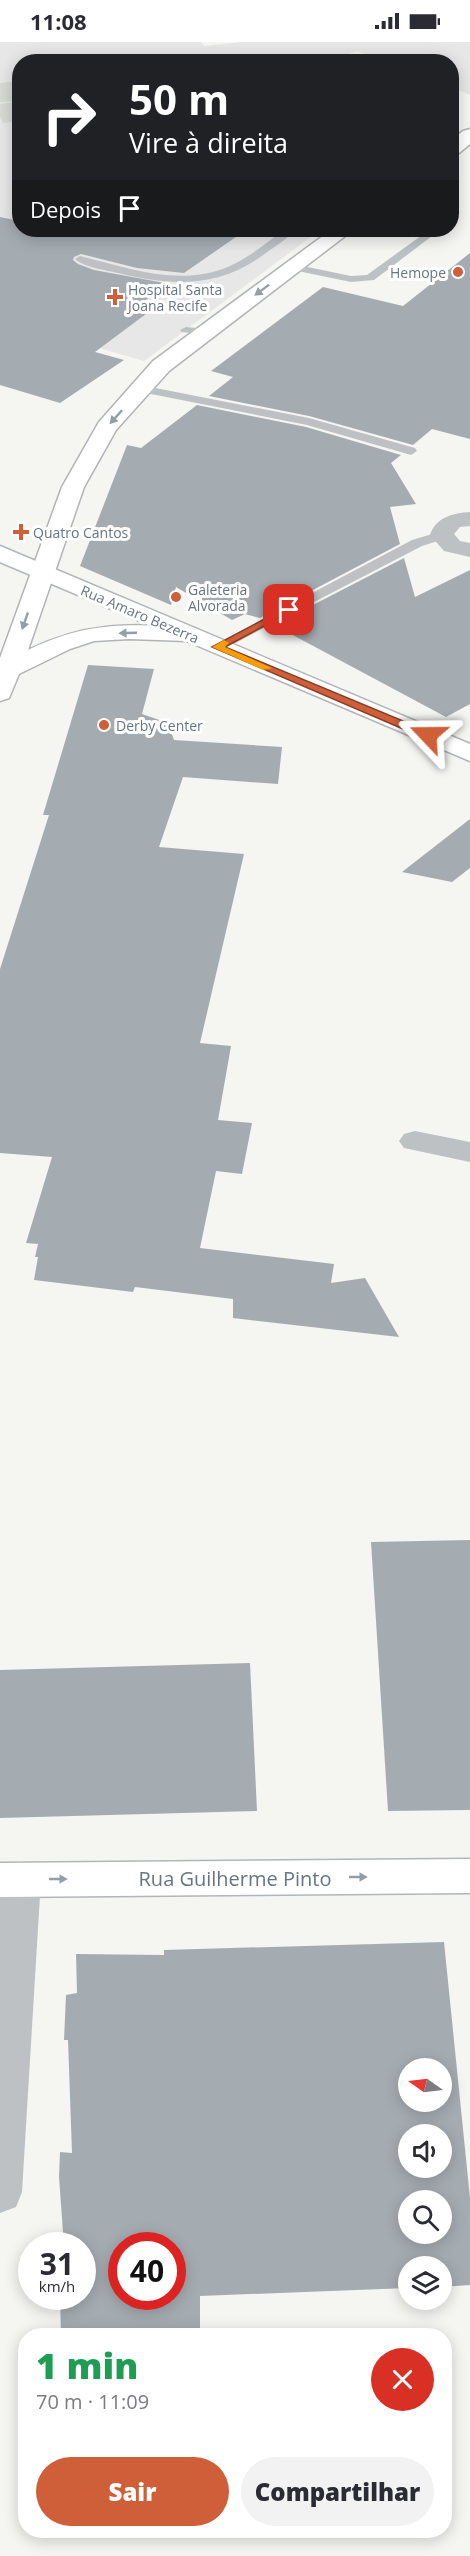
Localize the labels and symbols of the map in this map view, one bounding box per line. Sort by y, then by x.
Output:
place label: Hemope [390,263,446,282]
marker: Hemope [451,265,465,279]
place label: Hospital Santa Joana Recife [126,280,222,315]
one-way arrow [255,283,270,295]
marker: Hospital Santa Joana Recife [106,288,124,306]
one-way arrow [110,409,123,424]
place label: Quatro Cantos [33,523,129,542]
marker: Quatro Cantos [14,525,28,539]
place label: Galeteria Alvorada [188,580,247,615]
street label: Rua Amaro Bezerra [78,581,202,647]
pin [263,584,314,635]
marker: Galeteria Alvorada [169,590,183,604]
one-way arrow [20,612,30,630]
one-way arrow [119,628,138,637]
position arrow [396,703,460,767]
place label: Derby Center [116,716,203,735]
marker: Derby Center [97,718,111,732]
street label: Rua Guilherme Pinto [139,1865,331,1892]
one-way arrow [349,1872,368,1882]
one-way arrow [49,1874,68,1884]
north arrow [398,2058,452,2112]
speed limit sign: 40 [108,2232,186,2310]

